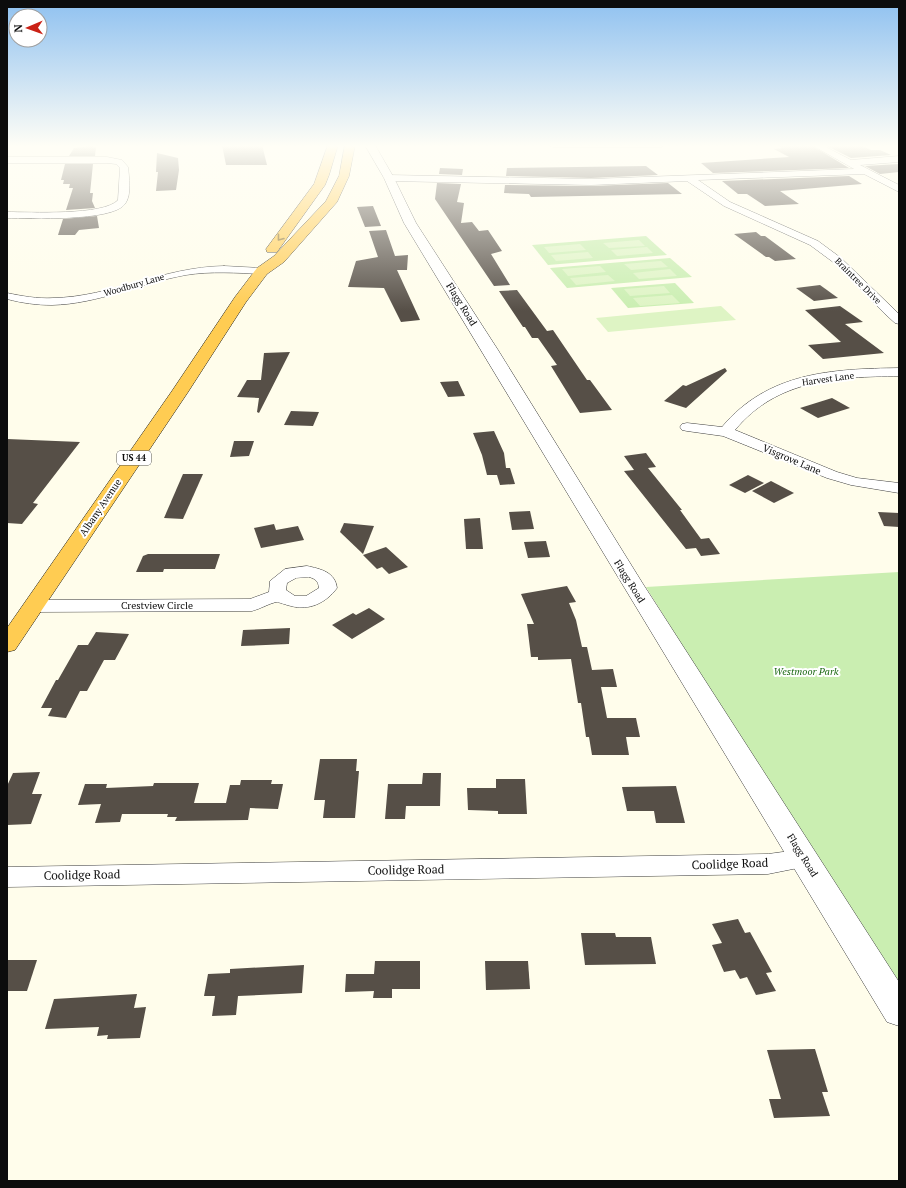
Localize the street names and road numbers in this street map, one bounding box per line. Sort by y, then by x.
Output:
street label: Braintree Drive [832,255,884,307]
street label: Woodbury Lane [102,270,166,299]
street label: Flagg Road [443,280,480,329]
street label: Harvest Lane [801,369,855,389]
street label: Visgrove Lane [760,441,823,478]
road number: US 44 [117,451,151,465]
street label: Albany Avenue [76,476,124,538]
street label: Flagg Road [611,557,648,606]
street label: Crestview Circle [121,599,193,612]
street label: Flagg Road [784,831,821,880]
street label: Coolidge Road [691,855,769,872]
street label: Coolidge Road [368,861,445,878]
street label: Coolidge Road [44,866,121,883]

